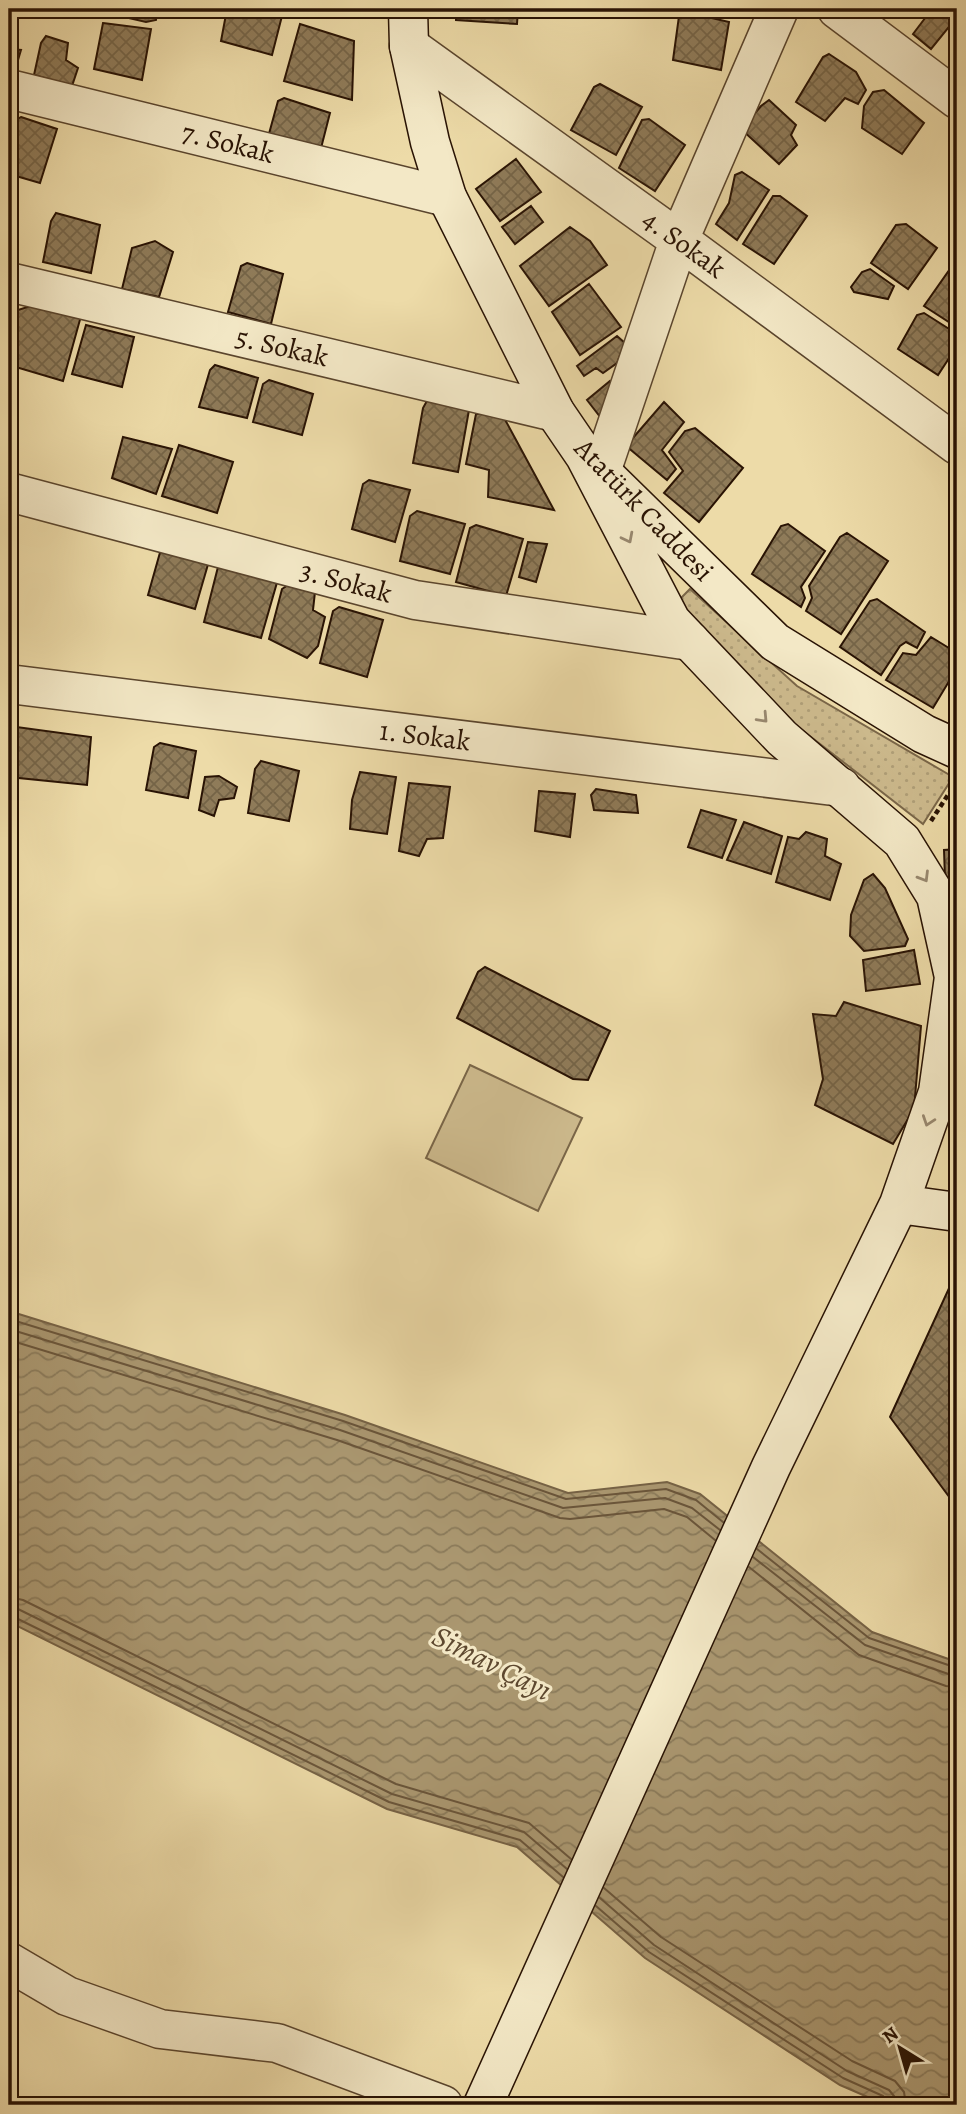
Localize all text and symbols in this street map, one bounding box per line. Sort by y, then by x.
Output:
street label: 7. Sokak [178,113,278,173]
street label: 4. Sokak [634,201,734,287]
street label: 5. Sokak [232,318,332,376]
street label: Atatürk Caddesi [565,429,722,590]
one-way arrow [620,531,633,543]
street label: 3. Sokak [296,552,396,613]
one-way arrow [755,710,768,723]
street label: 1. Sokak [377,712,473,760]
one-way arrow [916,869,929,882]
one-way arrow [922,1114,936,1126]
water label: Simav Çayı [426,1616,559,1710]
north arrow [864,2012,934,2082]
text: N [877,2021,904,2050]

